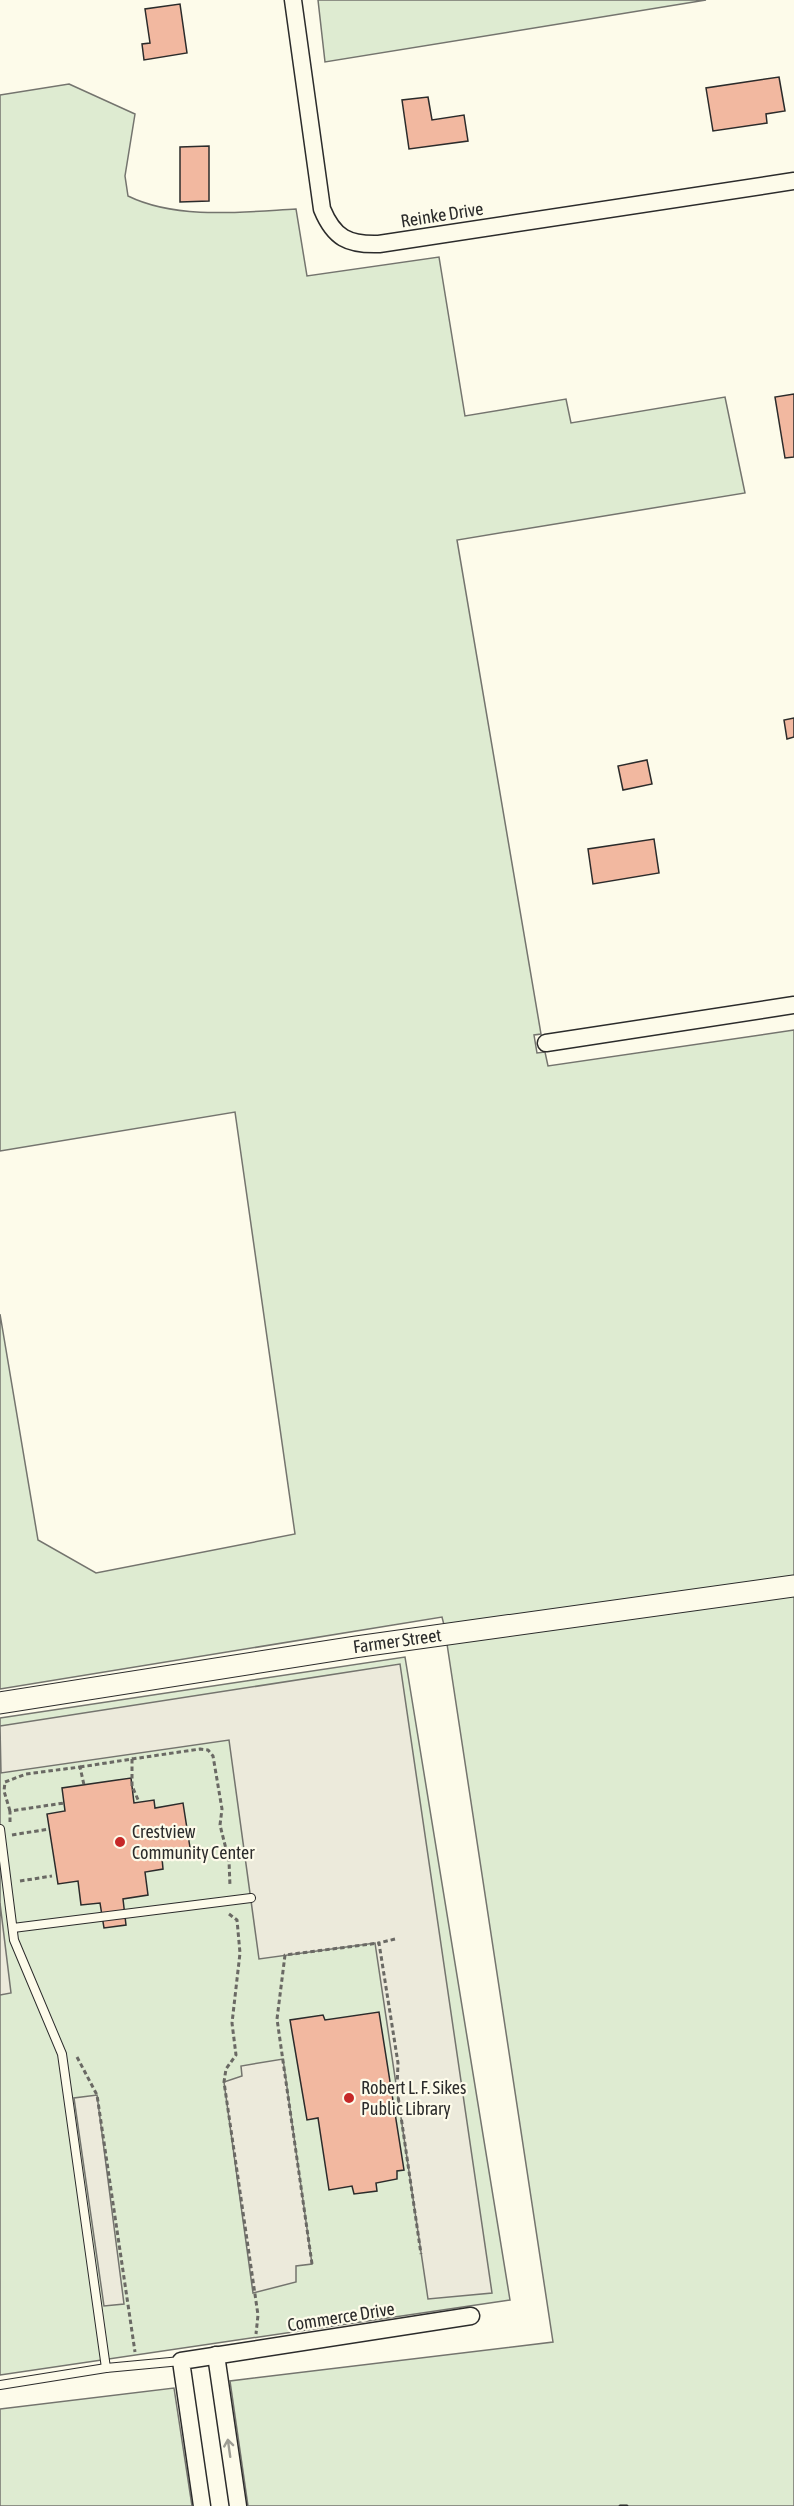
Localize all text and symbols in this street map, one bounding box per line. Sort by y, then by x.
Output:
street label: Reinke Drive [399,198,485,231]
street label: Farmer Street [352,1624,443,1657]
place label: Crestview Community Center [132,1821,255,1863]
marker: Crestview Community Center [113,1835,127,1849]
place label: Robert L. F. Sikes Public Library [361,2077,466,2119]
marker: Robert L. F. Sikes Public Library [342,2091,356,2105]
street label: Commerce Drive [286,2298,396,2335]
one-way arrow [224,2439,235,2458]

